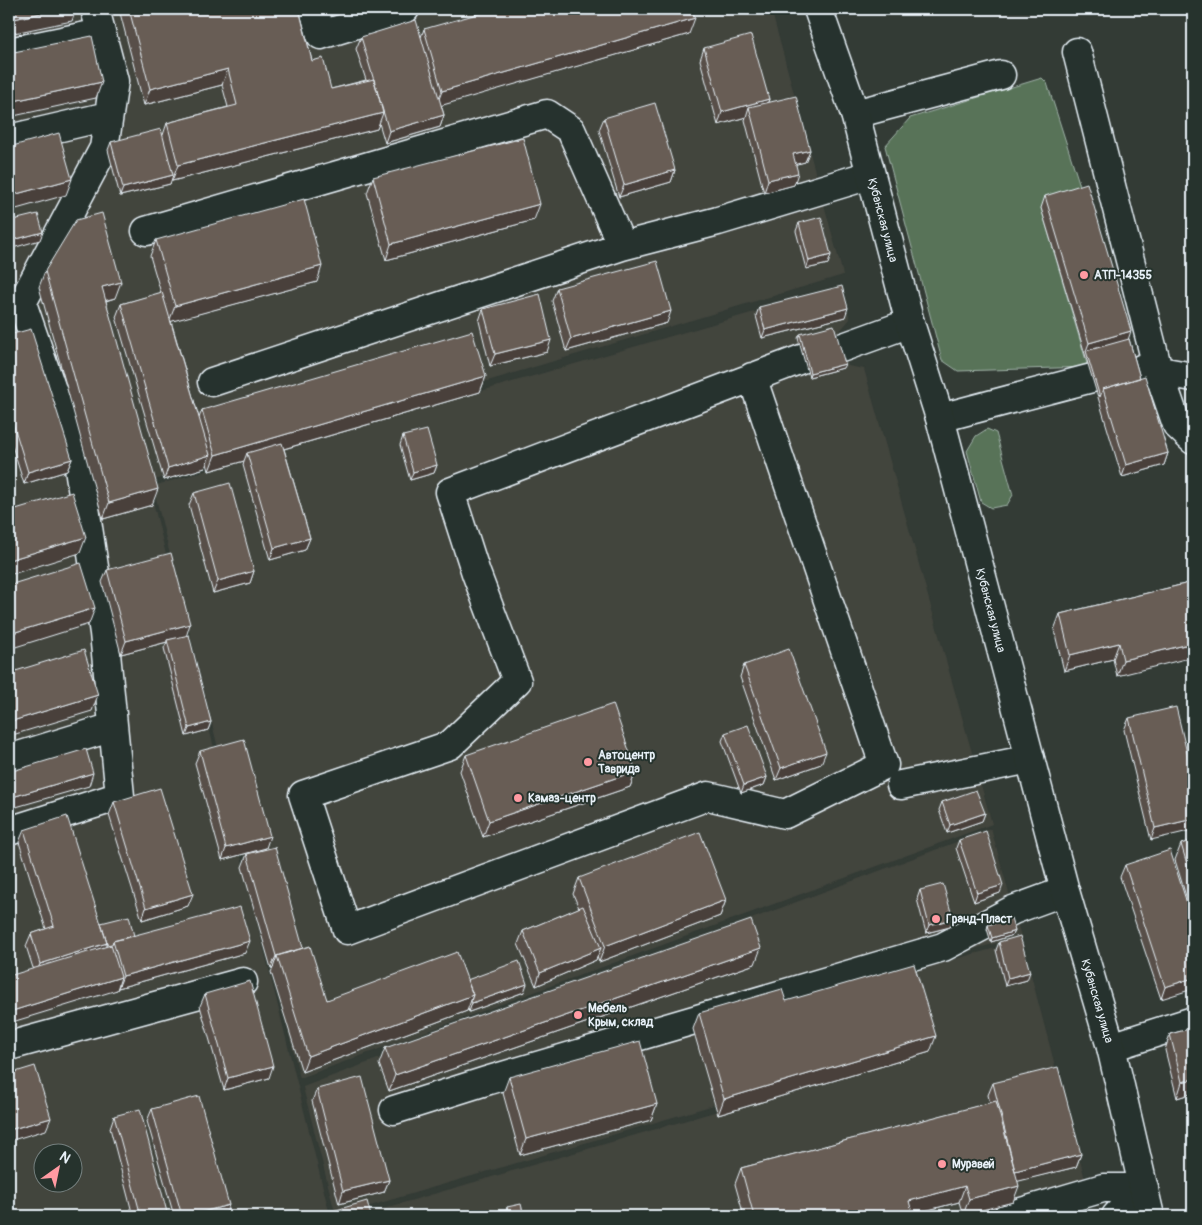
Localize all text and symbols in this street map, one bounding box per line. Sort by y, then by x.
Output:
street label: Кубанская улица [864,176,901,264]
place label: АТП-14355 [1094,268,1153,283]
marker: АТП-14355 [1078,269,1090,281]
street label: Кубанская улица [972,567,1009,655]
place label: Автоцентр Таврида [597,748,656,777]
marker: Автоцентр Таврида [582,756,594,768]
place label: Камаз-центр [528,791,596,806]
marker: Камаз-центр [512,792,524,804]
place label: Гранд-Пласт [946,912,1013,927]
marker: Гранд-Пласт [930,913,942,925]
street label: Кубанская улица [1078,958,1117,1045]
place label: Мебель Крым, склад [588,1001,654,1030]
marker: Мебель Крым, склад [572,1009,584,1021]
north arrow [32,1142,82,1192]
text: N [56,1148,73,1167]
place label: Муравей [952,1157,995,1172]
marker: Муравей [936,1158,948,1170]

